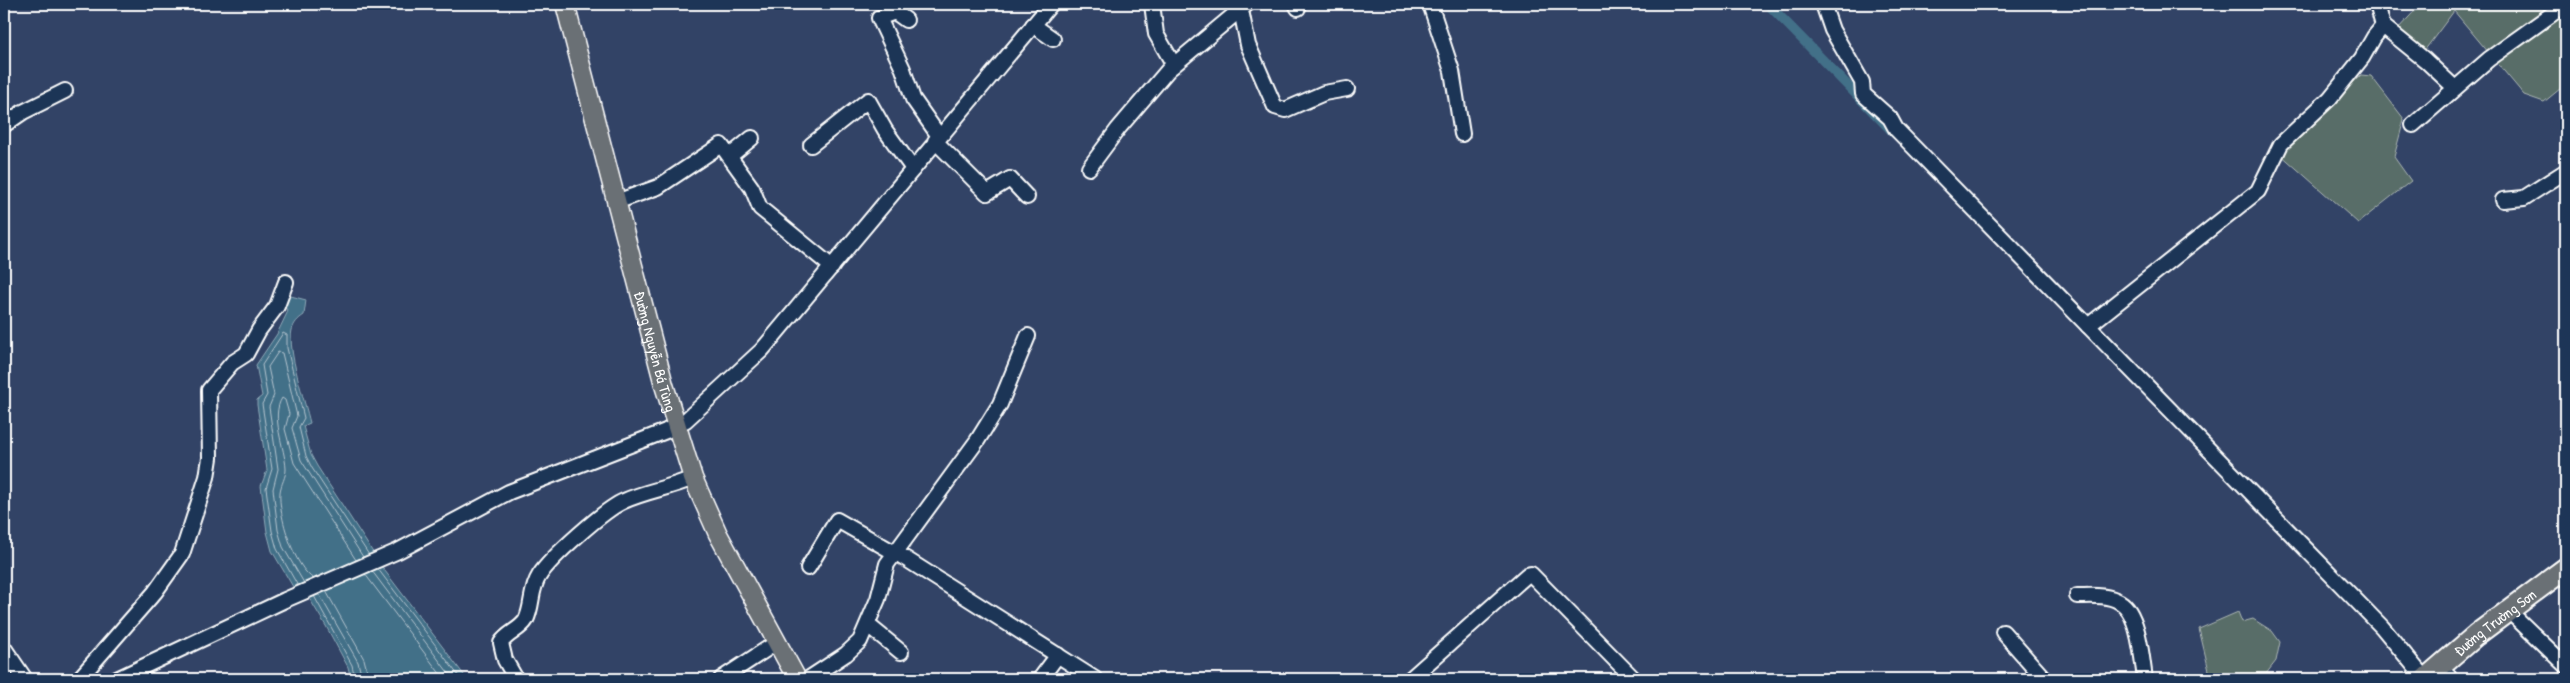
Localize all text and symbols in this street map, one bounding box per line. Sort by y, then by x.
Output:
street label: Đường Nguyễn Bá Tùng [630,289,682,415]
street label: Đường Trường Sơn [2449,583,2540,660]

